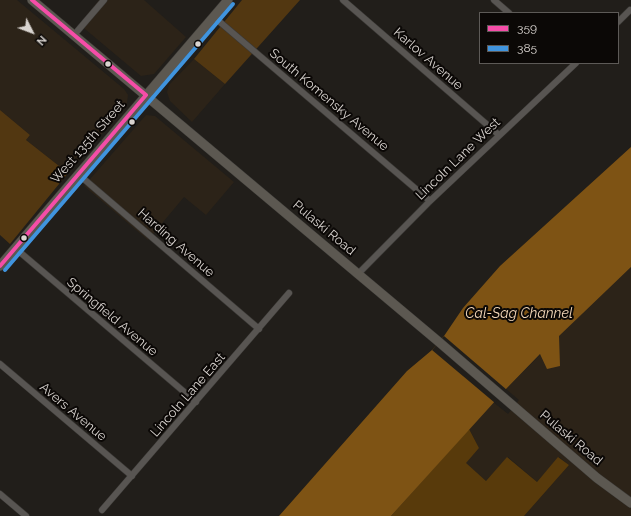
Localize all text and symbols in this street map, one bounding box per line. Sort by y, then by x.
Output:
north arrow [12,12,52,52]
legend [479,12,619,64]
text: 359 [517,21,537,35]
street label: Karlov Avenue [390,25,466,93]
text: N [34,33,49,48]
unlabelled marker [193,39,203,49]
text: 385 [517,41,537,55]
street label: South Komensky Avenue [266,46,392,154]
unlabelled marker [103,59,113,69]
street label: West 135th Street [48,97,128,187]
street label: Lincoln Lane West [413,115,503,203]
unlabelled marker [127,117,137,127]
street label: Pulaski Road [290,197,358,259]
street label: Harding Avenue [134,205,218,281]
unlabelled marker [19,233,29,243]
street label: Springfield Avenue [63,274,161,360]
water label: Cal-Sag Channel [465,306,573,322]
street label: Lincoln Lane East [147,350,229,440]
street label: Avers Avenue [36,380,110,444]
street label: Pulaski Road [537,407,605,469]

